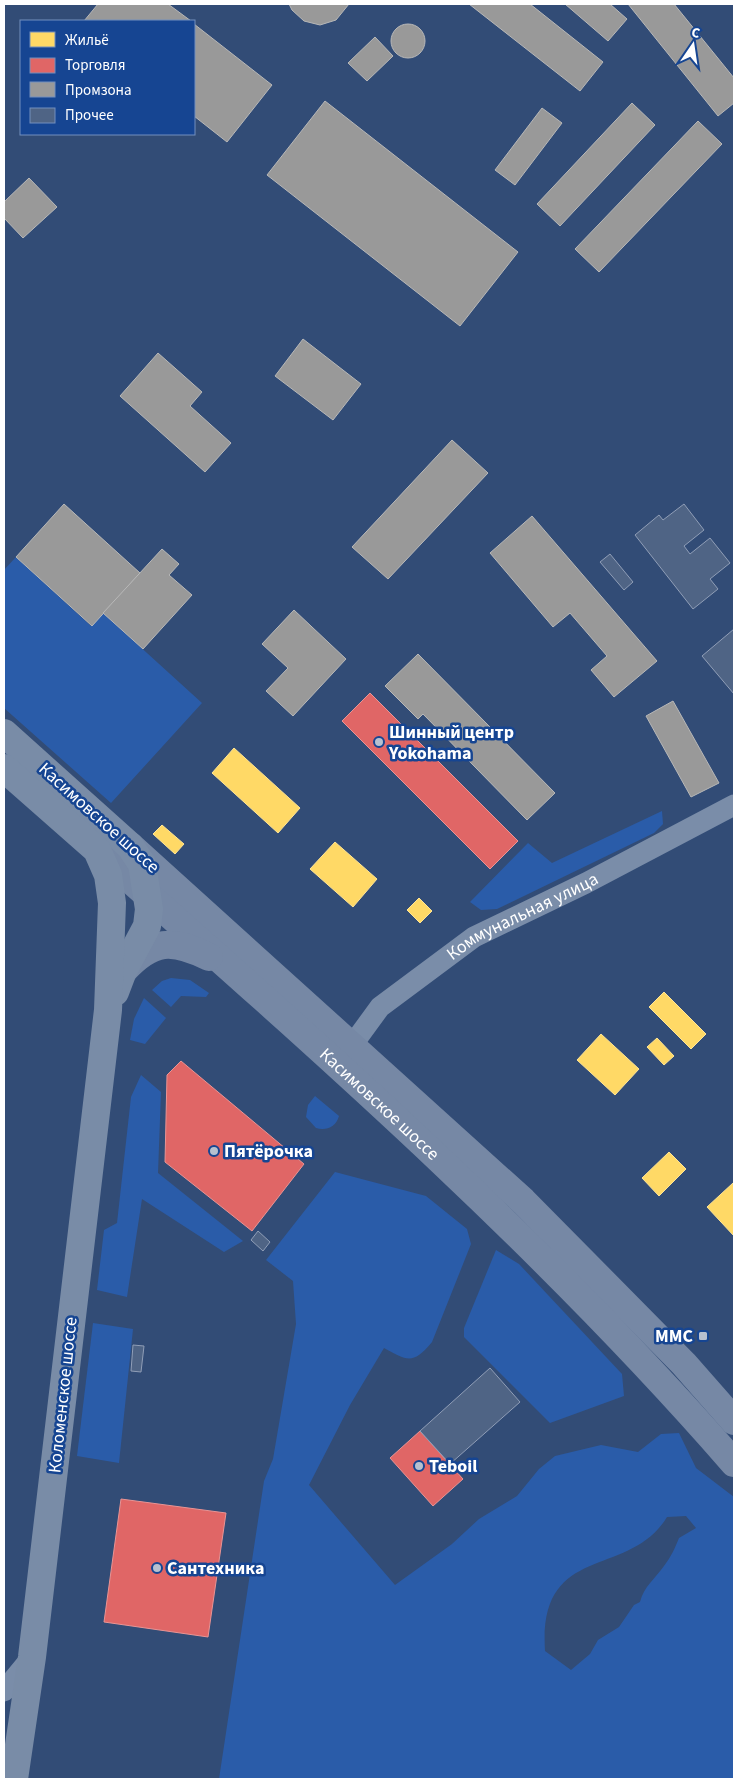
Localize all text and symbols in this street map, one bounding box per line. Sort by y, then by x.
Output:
legend [20,20,195,135]
north arrow [668,20,718,70]
text: С [689,23,702,44]
text: Жильё [65,30,109,51]
text: Торговля [65,55,125,76]
text: Промзона [65,80,132,101]
text: Прочее [65,105,114,126]
place label: Шинный центр Yokohama [388,720,514,766]
marker: Шинный центр Yokohama [373,736,385,748]
street label: Касимовское шоссе [33,757,165,879]
street label: Коммунальная улица [441,866,603,966]
street label: Касимовское шоссе [314,1042,445,1166]
place label: Пятёрочка [224,1139,313,1164]
marker: Пятёрочка [208,1145,220,1157]
street label: Коломенское шоссе [42,1316,84,1474]
place label: ММС [655,1324,694,1349]
marker: ММС [697,1330,709,1342]
place label: Teboil [429,1454,477,1479]
marker: Teboil [413,1460,425,1472]
place label: Сантехника [167,1556,264,1581]
marker: Сантехника [151,1562,163,1574]

